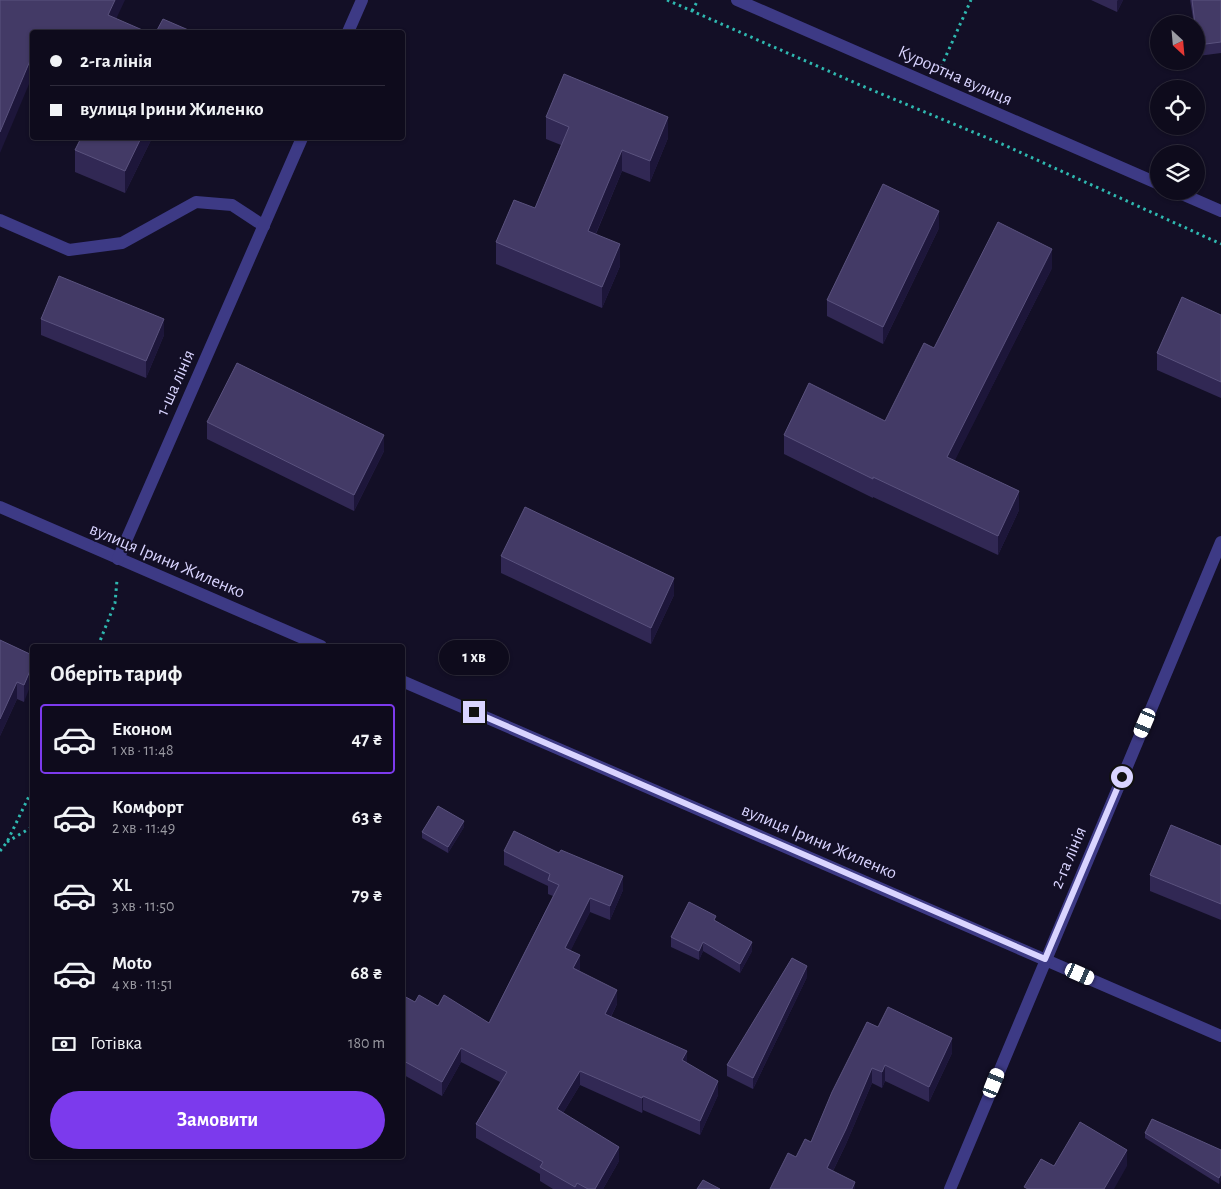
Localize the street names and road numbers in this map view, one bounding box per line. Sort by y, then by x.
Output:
street label: Курортна вулиця [895,43,1015,109]
street label: 1-ша лінія [154,347,198,419]
street label: вулиця Ірини Жиленко [87,520,247,602]
street label: вулиця Ірини Жиленко [739,801,899,883]
street label: 2-га лінія [1048,824,1090,892]

